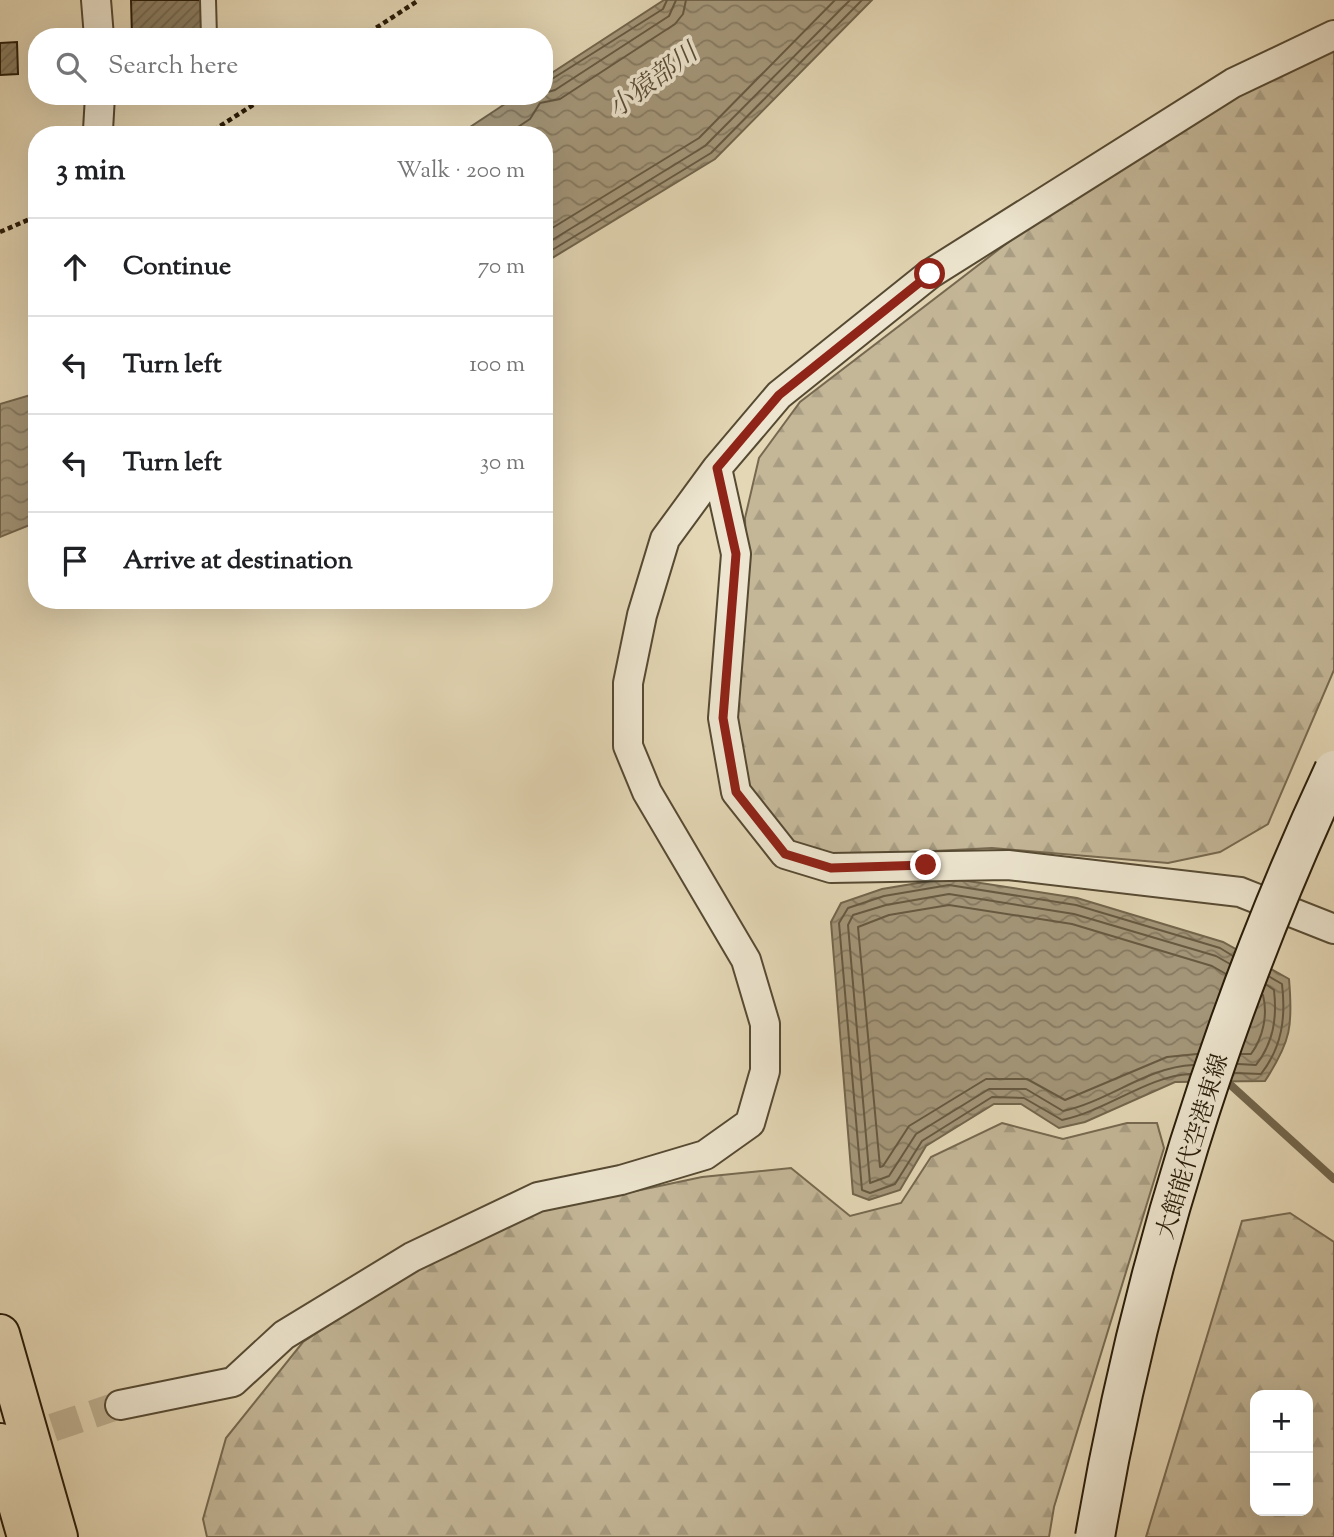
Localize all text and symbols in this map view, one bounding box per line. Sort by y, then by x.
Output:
search box [28,28,553,105]
water label: 小猿部川 [601,34,709,128]
icon: search [52,48,90,86]
text: Search here [108,48,238,85]
text: 3 min [56,150,126,193]
text: Walk · 200 m [396,155,525,188]
icon: ahead [56,248,94,286]
text: Continue [123,249,231,286]
text: 70 m [478,251,525,284]
route start [914,258,945,289]
icon: left [56,346,94,384]
text: Turn left [123,347,222,384]
text: 100 m [469,349,525,382]
icon: left [56,444,94,482]
text: Turn left [123,445,222,482]
text: 30 m [480,447,525,480]
icon: arrive [56,542,94,580]
text: Arrive at destination [123,543,353,580]
route end [910,849,941,880]
street label: 大館能代空港東線 [1150,1050,1238,1243]
map controls [1250,1390,1313,1516]
button: + [1250,1390,1313,1453]
button: − [1250,1453,1313,1516]

